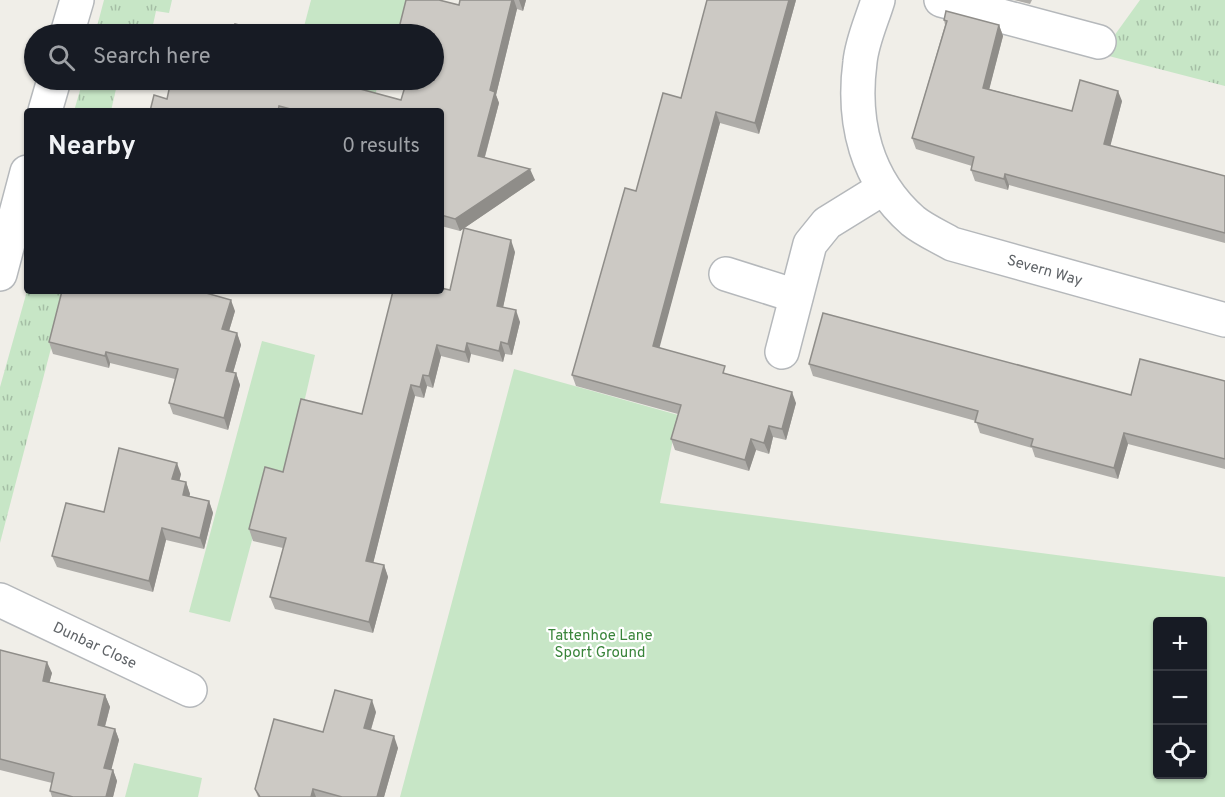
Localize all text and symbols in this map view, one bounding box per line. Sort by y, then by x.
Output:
search box [24,24,444,90]
icon: search [45,41,78,74]
text: Search here [93,44,211,71]
text: Nearby [48,131,136,164]
text: 0 results [342,134,420,160]
street label: Severn Way [1005,252,1085,291]
map controls [1153,617,1207,779]
button: + [1153,617,1207,671]
street label: Dunbar Close [50,619,139,674]
park label: Tattenhoe Lane Sport Ground [547,627,653,663]
button: − [1153,671,1207,725]
button: locate [1153,725,1207,779]

